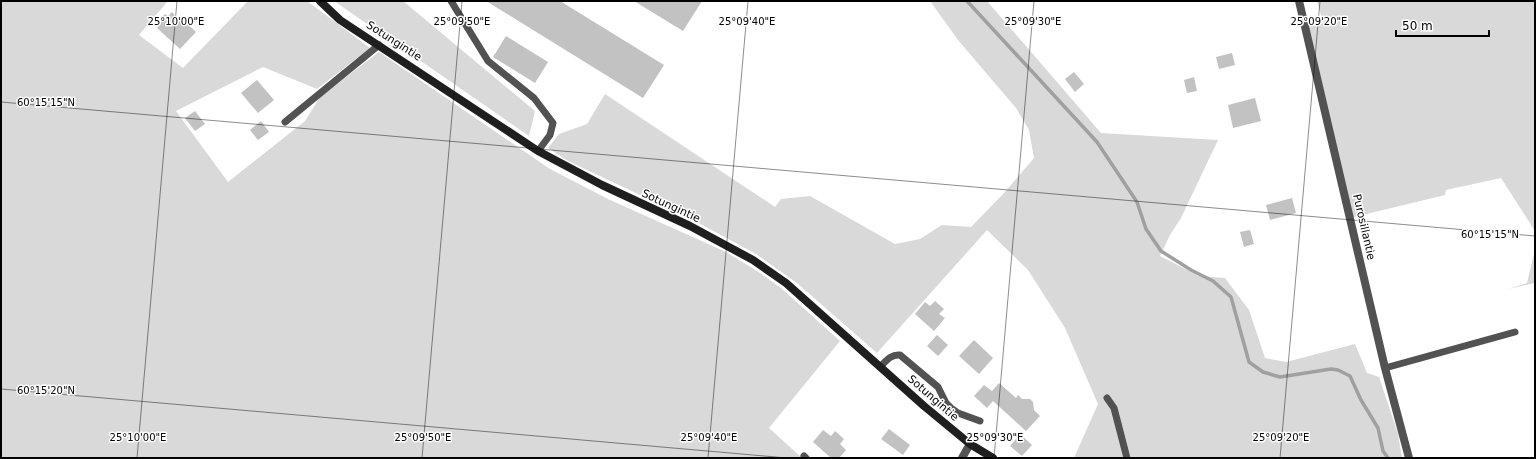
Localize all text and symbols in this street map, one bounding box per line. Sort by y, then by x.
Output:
scale bar [1396,12,1489,38]
text: 25°10'00"E [148,16,204,27]
text: 25°09'50"E [434,16,490,27]
text: 25°09'40"E [719,16,775,27]
text: 25°09'30"E [1005,16,1061,27]
text: 25°09'20"E [1291,16,1347,27]
street label: Sotungintie [364,18,424,64]
text: 50 m [1402,19,1433,33]
text: 60°15'15"N [17,97,75,108]
street label: Sotungintie [640,187,703,225]
street label: Purosillantie [1350,193,1378,261]
text: 60°15'15"N [1461,229,1519,240]
street label: Sotungintie [905,372,961,424]
text: 60°15'20"N [17,385,75,396]
text: 25°10'00"E [110,432,166,443]
text: 25°09'50"E [395,432,451,443]
text: 25°09'40"E [681,432,737,443]
text: 25°09'30"E [967,432,1023,443]
text: 25°09'20"E [1253,432,1309,443]

